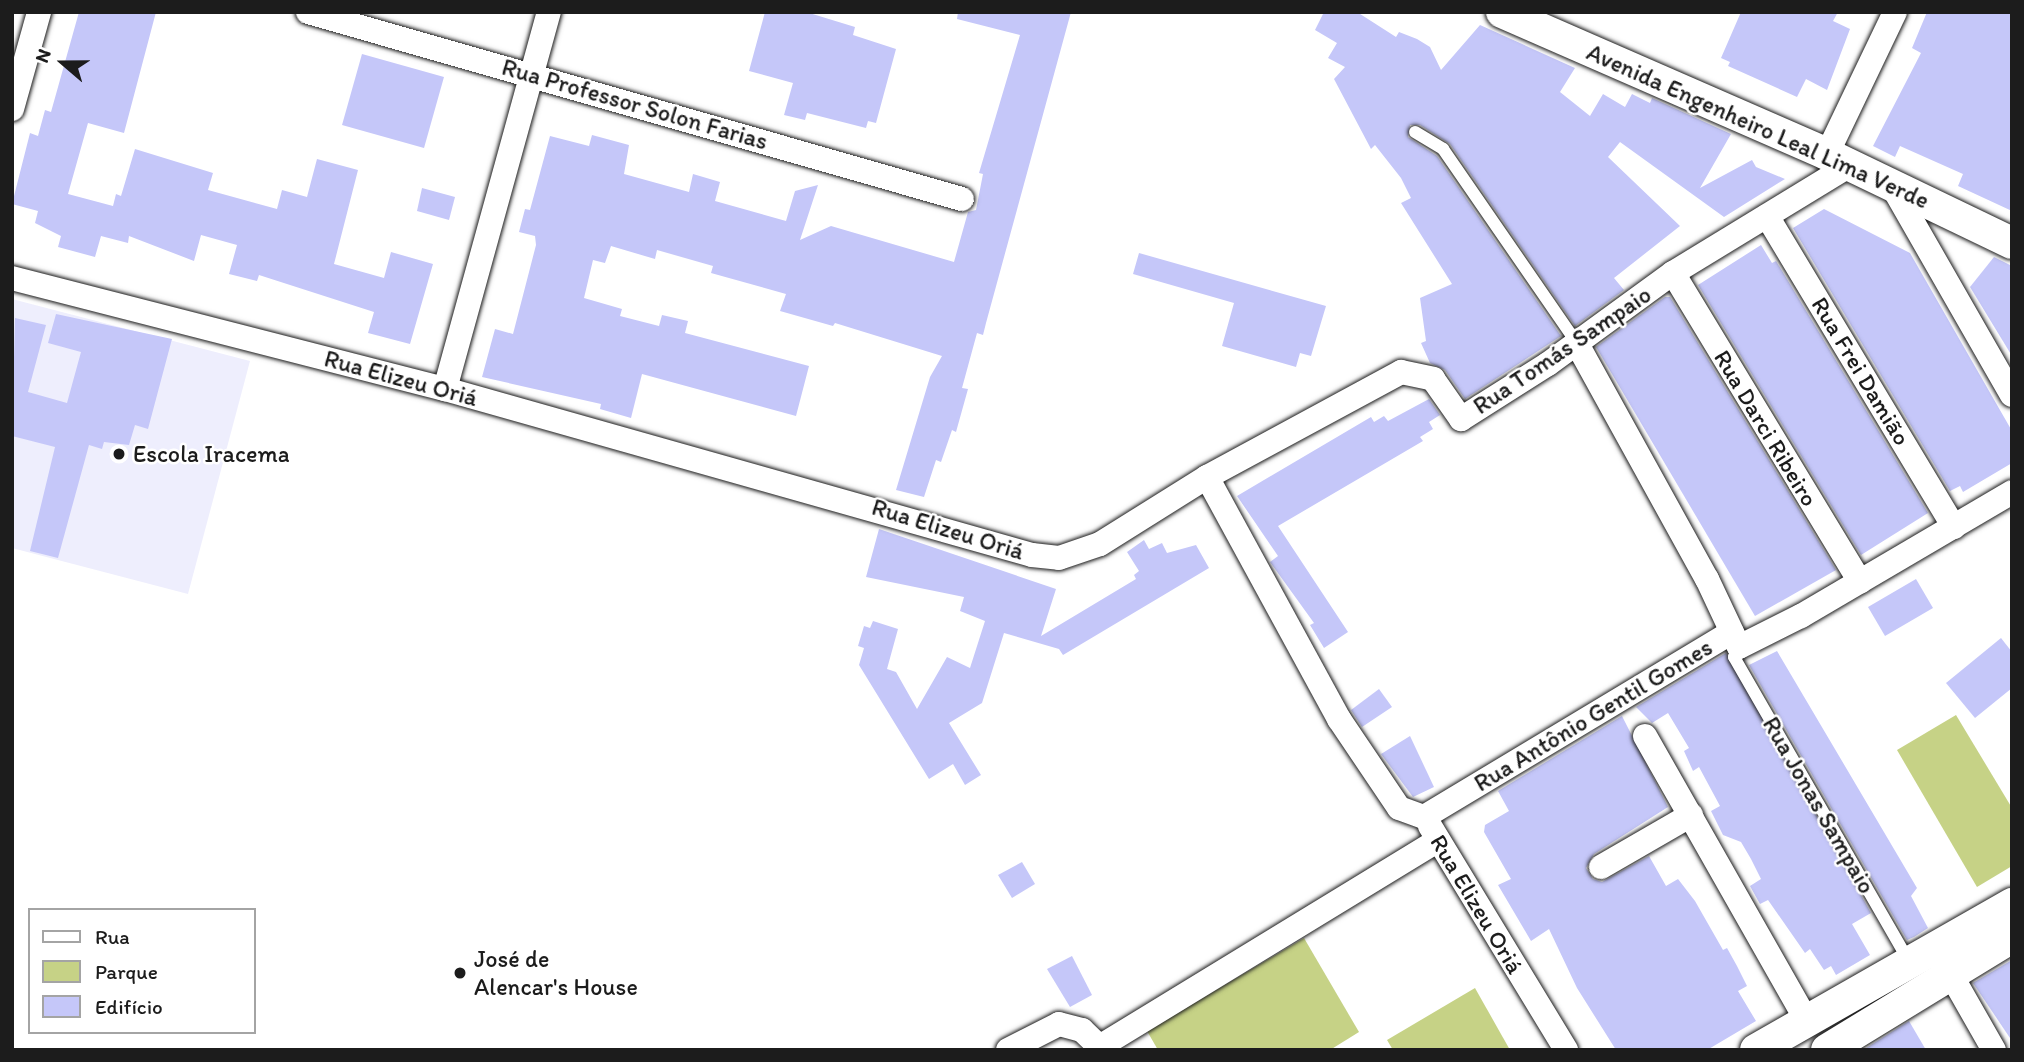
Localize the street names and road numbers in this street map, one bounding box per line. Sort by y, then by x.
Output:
street label: Avenida Engenheiro Leal Lima Verde [1583,38,1933,214]
street label: Rua Professor Solon Farias [499,52,771,156]
street label: Rua Tomás Sampaio [1469,281,1655,419]
street label: Rua Frei Damião [1805,291,1917,451]
street label: Rua Elizeu Oriá [321,344,481,412]
street label: Rua Darci Ribeiro [1708,345,1824,511]
street label: Rua Elizeu Oriá [868,492,1028,566]
street label: Rua Antônio Gentil Gomes [1469,632,1717,798]
street label: Rua Jonas Sampaio [1757,712,1881,898]
street label: Rua Elizeu Oriá [1424,829,1530,979]

